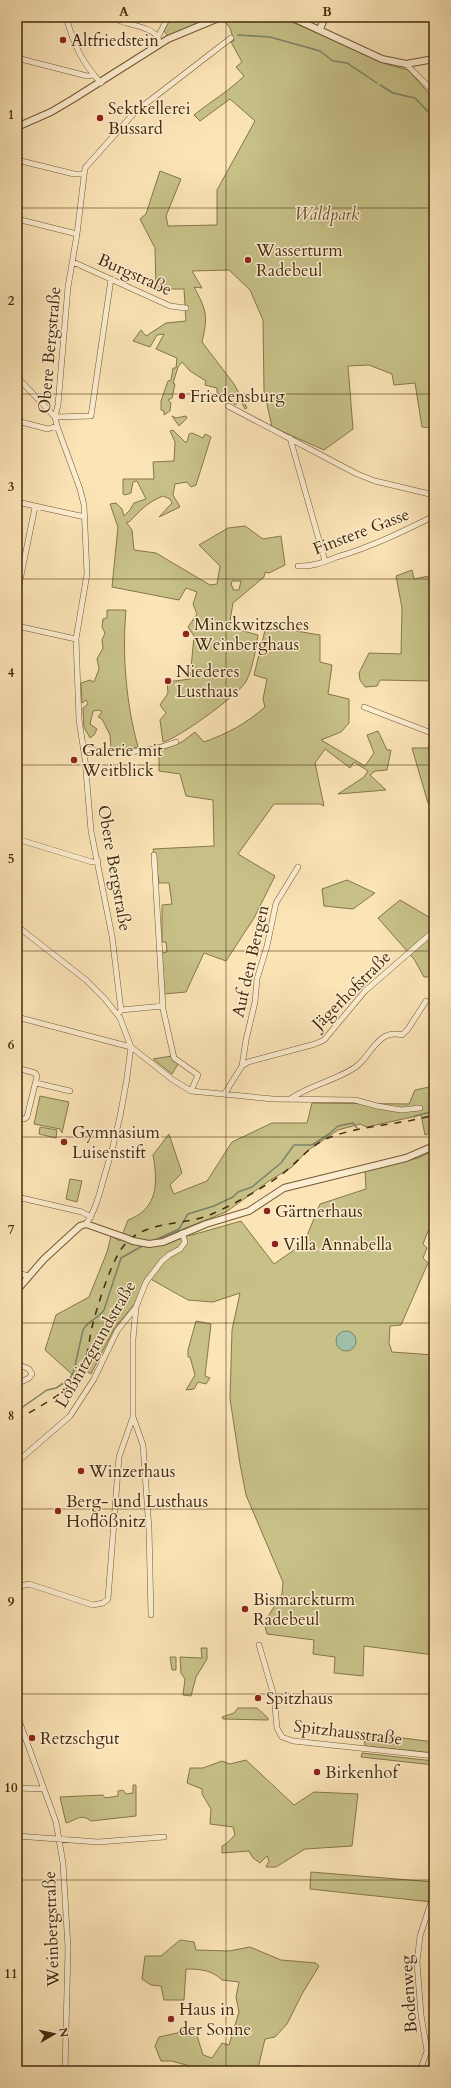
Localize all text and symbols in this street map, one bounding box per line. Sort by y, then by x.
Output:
text: A [119,3,129,21]
text: B [322,3,332,21]
place label: Altfriedstein [71,29,159,52]
marker: Altfriedstein [58,35,68,45]
place label: Sektkellerei Bussard [108,97,191,140]
text: 1 [8,106,14,124]
marker: Sektkellerei Bussard [95,113,105,123]
park label: Waldpark [294,203,360,226]
place label: Wasserturm Radebeul [255,239,343,282]
street label: Burgstraße [94,248,176,301]
marker: Wasserturm Radebeul [243,255,253,265]
street label: Obere Bergstraße [32,286,67,415]
text: 2 [8,292,15,310]
place label: Friedensburg [190,385,285,408]
marker: Friedensburg [177,391,187,401]
text: 3 [8,478,15,496]
street label: Finstere Gasse [310,503,413,560]
place label: Minckwitzsches Weinberghaus [193,613,309,656]
marker: Minckwitzsches Weinberghaus [181,629,191,639]
place label: Niederes Lusthaus [176,660,240,703]
text: 4 [8,664,15,682]
marker: Niederes Lusthaus [163,676,173,686]
place label: Galerie mit Weitblick [81,739,163,782]
marker: Galerie mit Weitblick [69,755,79,765]
street label: Obere Bergstraße [92,803,137,933]
text: 5 [8,850,14,868]
street label: Auf den Bergen [226,902,275,1020]
street label: Jägerhofstraße [305,946,396,1037]
text: 6 [8,1036,15,1054]
place label: Gymnasium Luisenstift [72,1121,161,1164]
marker: Gymnasium Luisenstift [59,1137,69,1147]
place label: Gärtnerhaus [275,1200,363,1223]
marker: Gärtnerhaus [262,1206,272,1216]
text: 7 [8,1221,15,1239]
place label: Villa Annabella [283,1233,393,1256]
marker: Villa Annabella [270,1239,280,1249]
street label: Lößnitzgrundstraße [50,1276,141,1412]
text: 8 [8,1407,14,1425]
place label: Winzerhaus [88,1460,176,1483]
marker: Winzerhaus [76,1466,86,1476]
place label: Berg- und Lusthaus Hoflößnitz [66,1490,208,1533]
marker: Berg- und Lusthaus Hoflößnitz [53,1506,63,1516]
place label: Bismarckturm Radebeul [253,1588,356,1631]
text: 9 [8,1593,15,1611]
marker: Bismarckturm Radebeul [240,1604,250,1614]
place label: Spitzhaus [266,1687,333,1710]
marker: Spitzhaus [253,1693,263,1703]
street label: Spitzhausstraße [292,1714,404,1751]
place label: Retzschgut [40,1727,120,1750]
marker: Retzschgut [27,1733,37,1743]
place label: Birkenhof [325,1761,401,1784]
marker: Birkenhof [312,1767,322,1777]
text: 10 [4,1779,18,1797]
street label: Weinbergstraße [38,1871,65,1988]
street label: Bodenweg [394,1954,423,2034]
text: 11 [4,1965,18,1983]
place label: Haus in der Sonne [179,1998,251,2041]
north arrow [34,2014,74,2054]
marker: Haus in der Sonne [166,2014,176,2024]
text: N [55,2027,72,2039]

